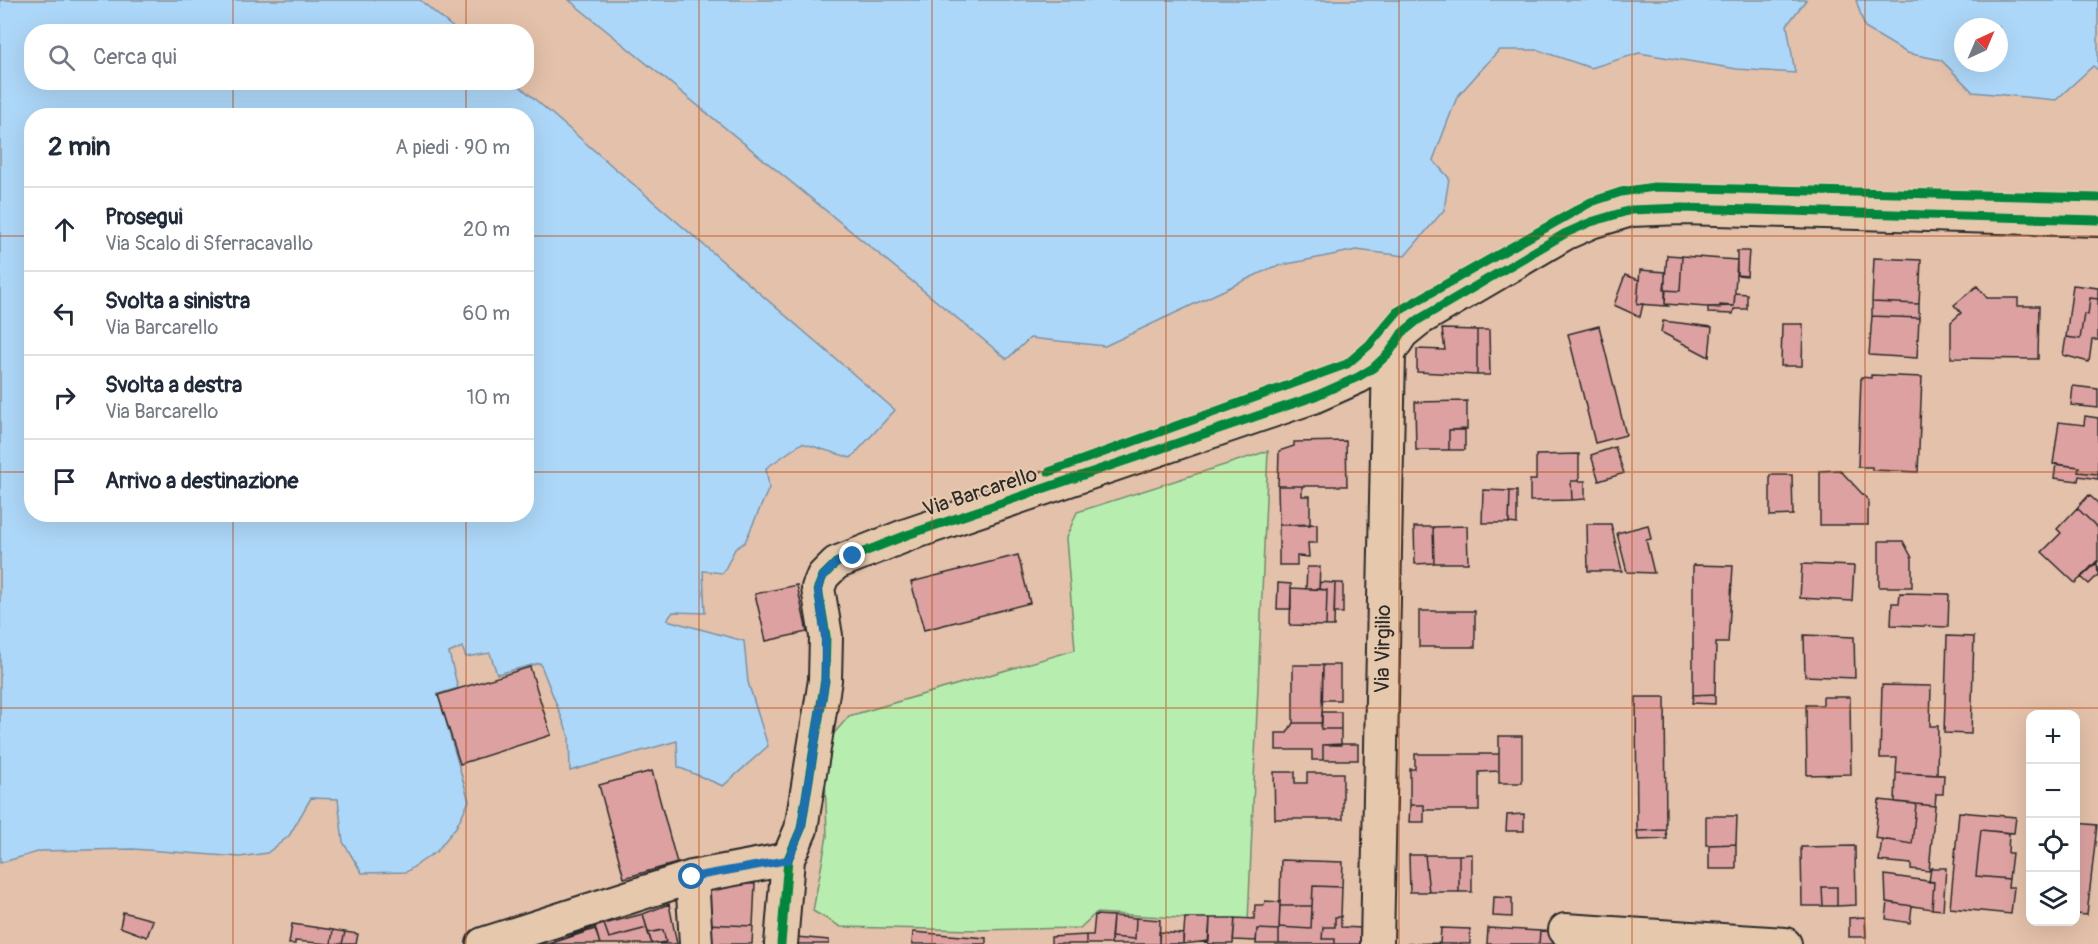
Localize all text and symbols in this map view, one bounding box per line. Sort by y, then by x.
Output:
north arrow [1954,18,2008,72]
search box [24,24,534,90]
icon: search [45,41,78,74]
text: Cerca qui [93,43,177,71]
text: 2 min [48,131,110,163]
text: A piedi · 90 m [395,135,510,160]
text: Prosegui [105,203,183,231]
icon: ahead [48,213,81,246]
text: 20 m [463,217,510,242]
text: Via Scalo di Sferracavallo [105,231,313,256]
text: Svolta a sinistra [105,287,250,315]
icon: left [48,297,81,330]
text: 60 m [463,301,510,326]
text: Via Barcarello [105,315,218,340]
text: Svolta a destra [105,371,242,399]
icon: right [48,381,81,414]
text: 10 m [466,385,510,410]
text: Via Barcarello [105,399,218,424]
street label: Via Barcarello [919,461,1041,523]
icon: arrive [48,465,81,498]
text: Arrivo a destinazione [105,467,298,495]
route end [839,542,865,568]
street label: Via Virgilio [1369,604,1397,694]
map controls [2026,710,2080,926]
button: + [2026,710,2080,764]
button: − [2026,764,2080,818]
button: locate [2026,818,2080,872]
route start [678,863,704,889]
button: layers [2026,872,2080,926]

